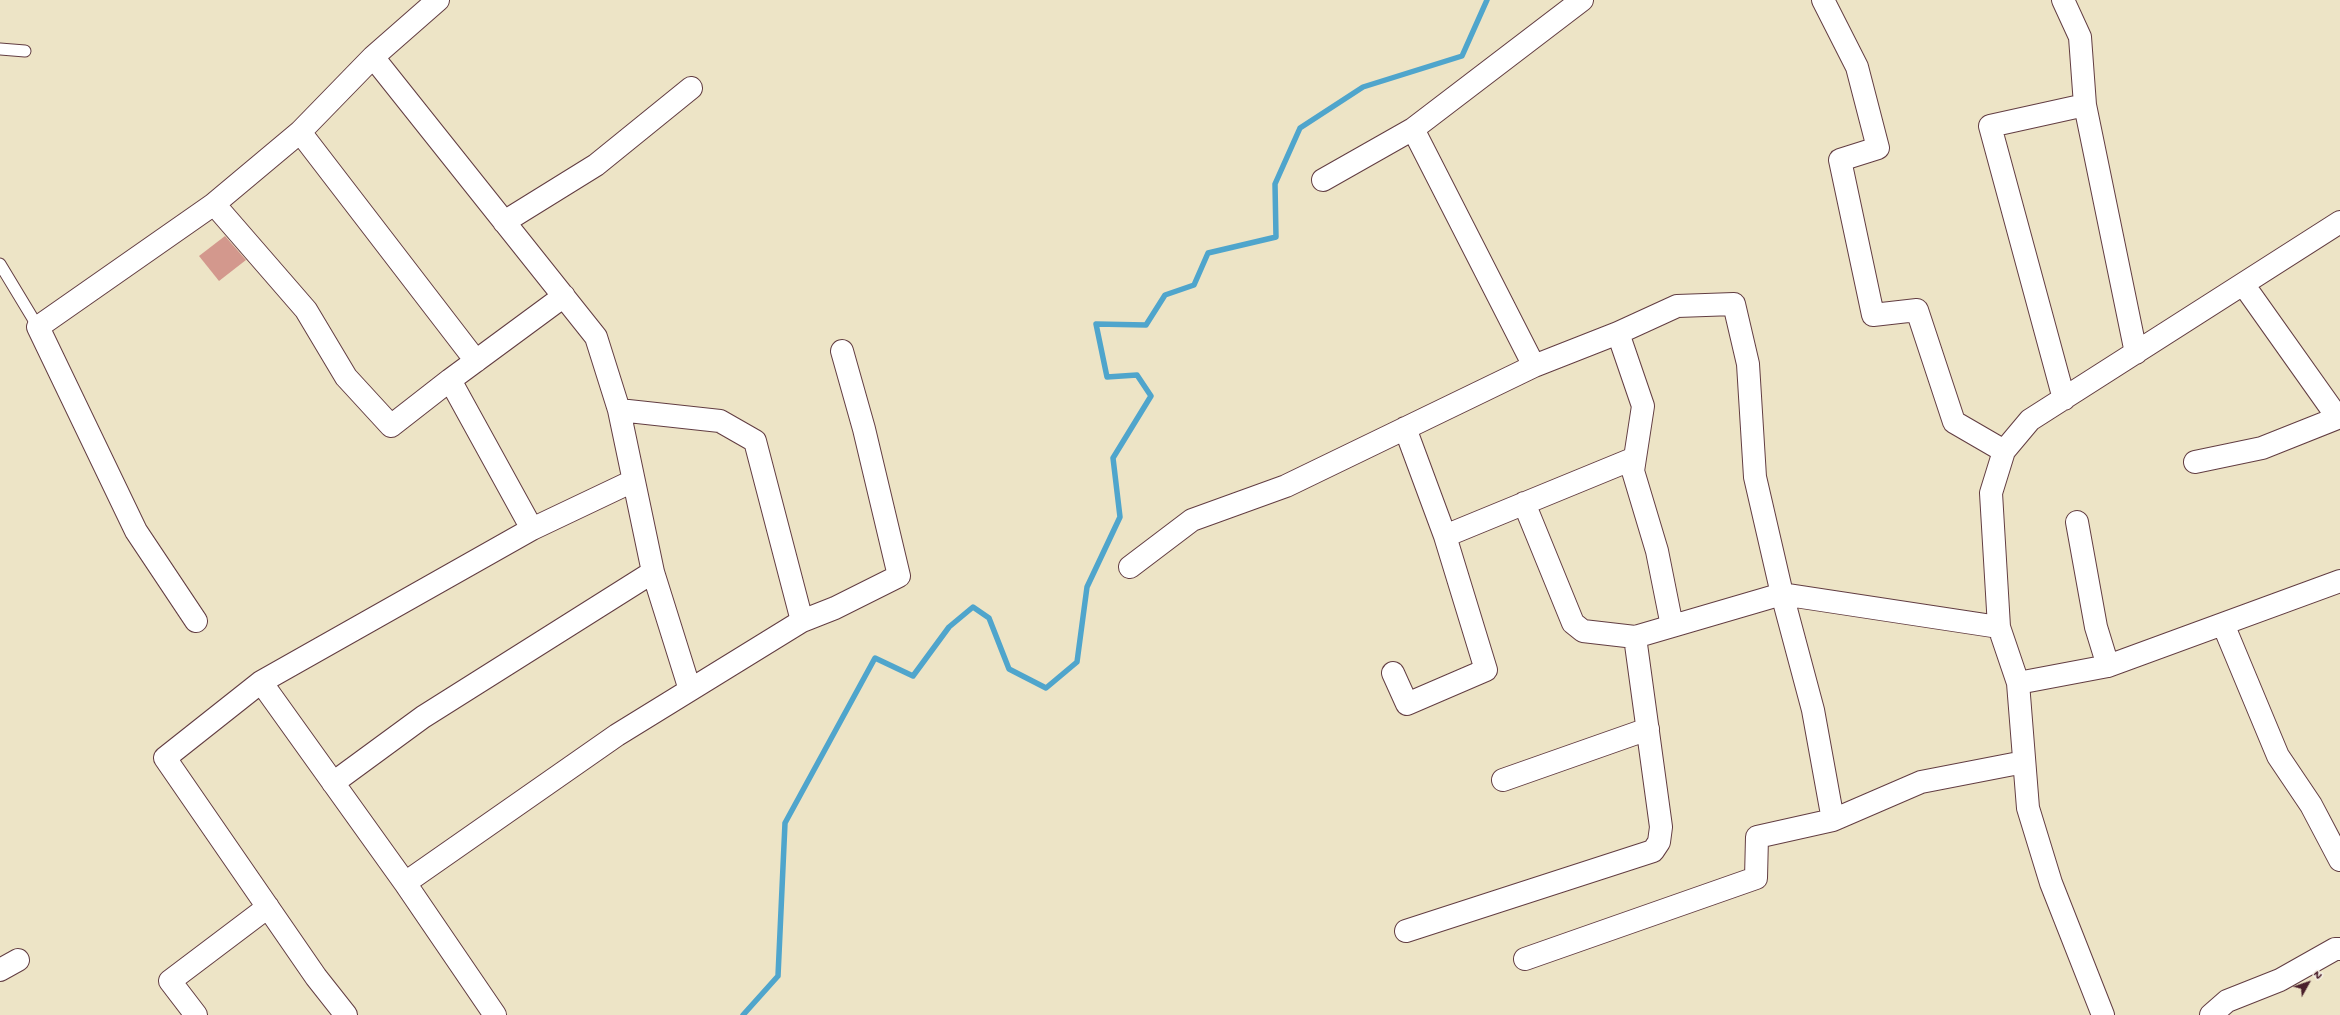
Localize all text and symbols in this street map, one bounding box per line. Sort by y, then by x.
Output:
north arrow [2288,963,2328,1003]
text: N [2310,969,2324,982]

